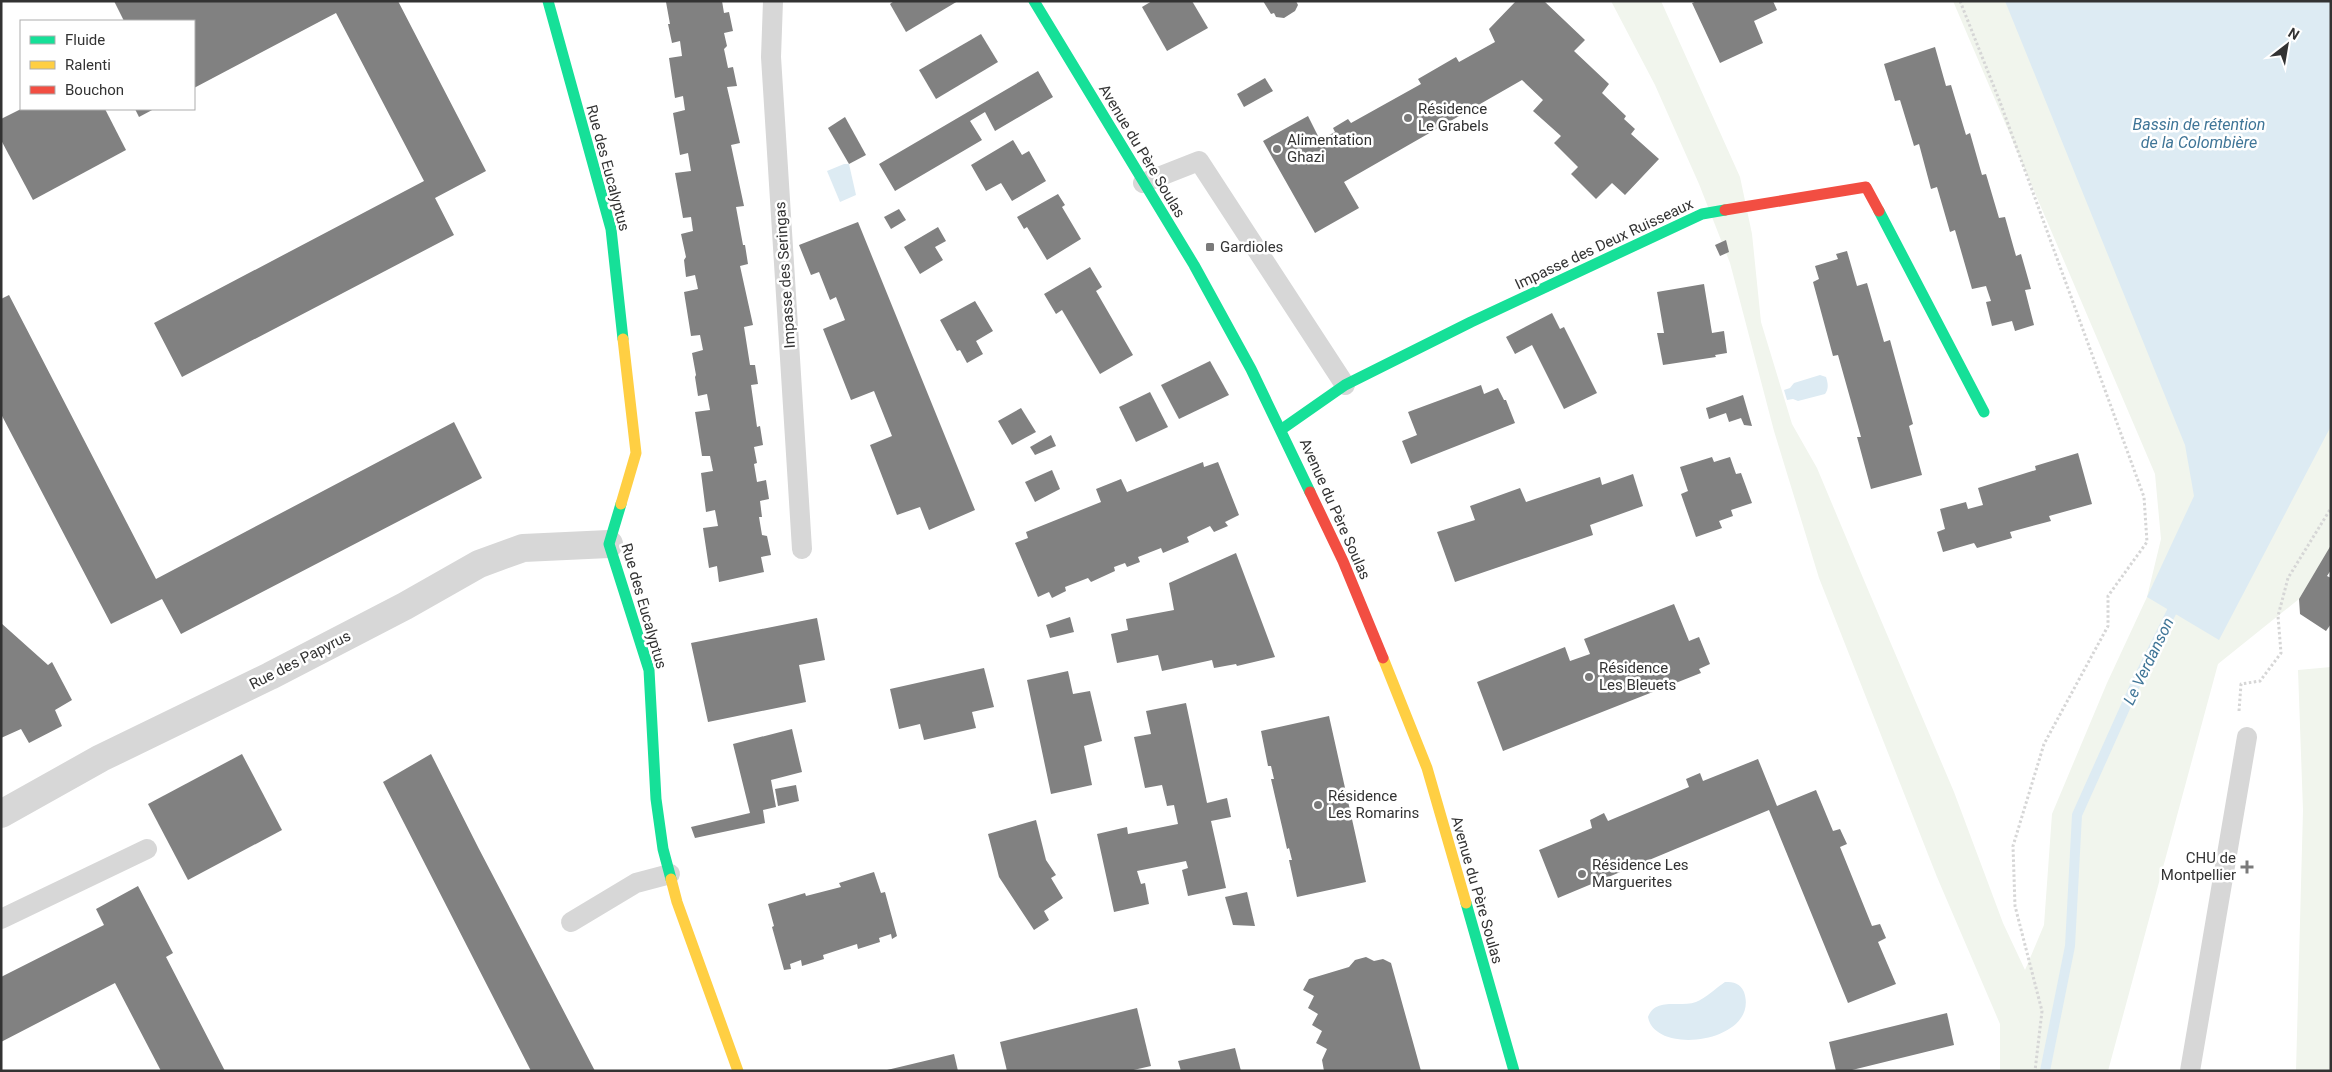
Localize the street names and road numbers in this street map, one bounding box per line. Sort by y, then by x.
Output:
street label: Avenue du Père Soulas [1095,81,1189,221]
street label: Rue des Eucalyptus [583,103,633,233]
street label: Impasse des Deux Ruisseaux [1512,194,1696,293]
street label: Impasse des Seringas [771,201,799,349]
street label: Avenue du Père Soulas [1296,436,1374,582]
street label: Rue des Eucalyptus [617,541,671,671]
street label: Rue des Papyrus [246,627,354,693]
street label: Avenue du Père Soulas [1447,814,1507,966]

